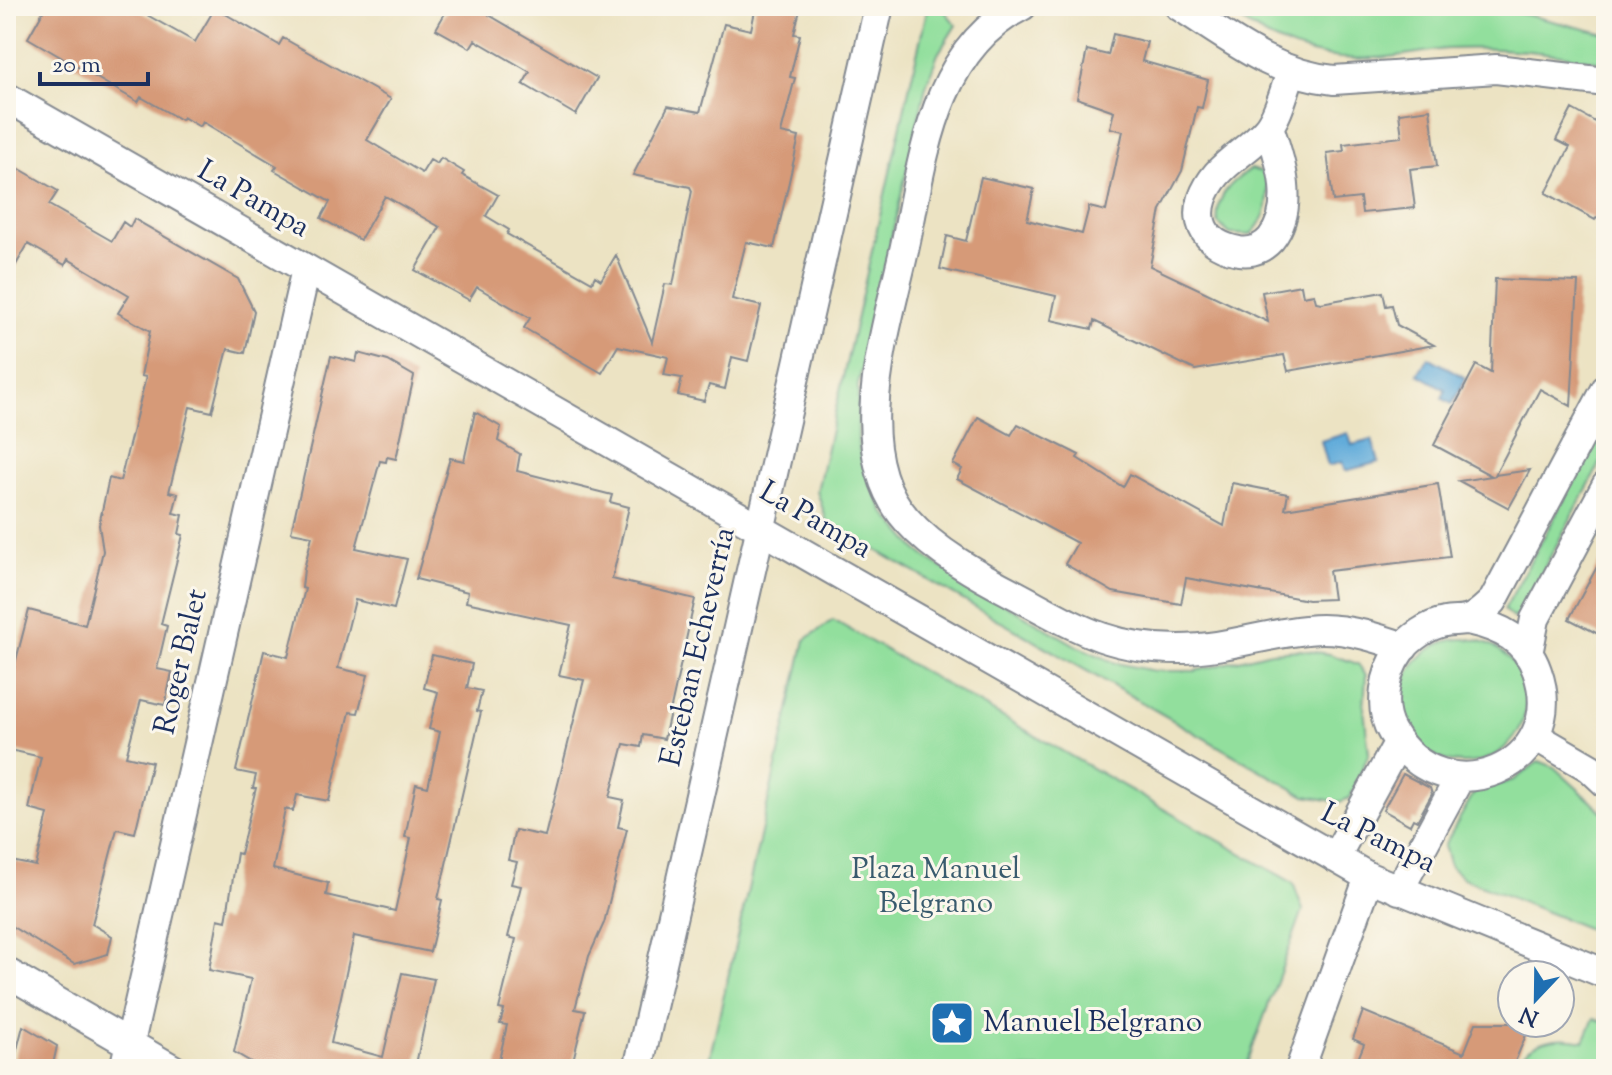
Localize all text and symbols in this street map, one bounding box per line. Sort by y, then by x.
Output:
scale bar [40,36,148,86]
text: 20 m [52,49,101,83]
street label: La Pampa [189,150,317,250]
street label: La Pampa [751,471,879,571]
street label: Esteban Echeverría [651,523,747,771]
street label: Roger Balet [144,585,220,739]
street label: La Pampa [1313,793,1443,885]
park label: Plaza Manuel Belgrano [852,849,1021,926]
north arrow [1496,959,1576,1039]
text: N [1515,996,1544,1033]
place icon: Manuel Belgrano [928,999,976,1047]
place label: Manuel Belgrano [983,1002,1202,1045]

